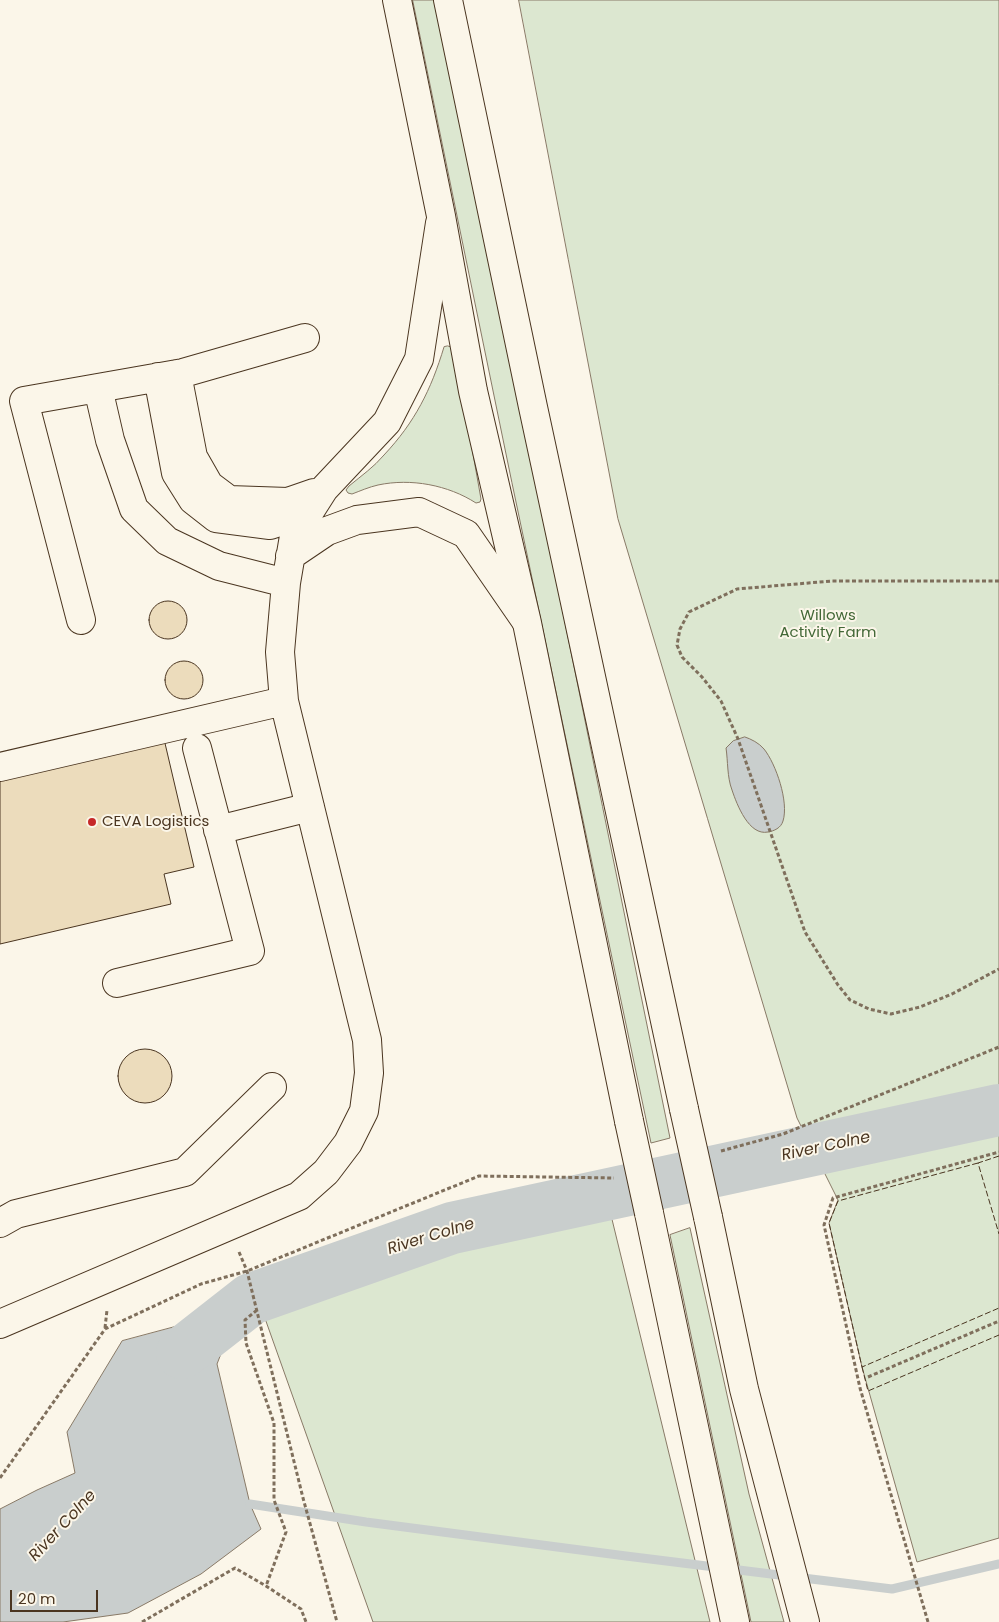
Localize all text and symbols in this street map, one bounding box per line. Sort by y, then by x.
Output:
park label: Willows Activity Farm [779,607,877,642]
place label: CEVA Logistics [102,813,209,831]
marker: CEVA Logistics [86,816,98,828]
water label: River Colne [780,1128,872,1166]
water label: River Colne [385,1215,477,1259]
water label: River Colne [25,1487,101,1565]
scale bar [12,1580,100,1612]
text: 20 m [18,1588,56,1609]

